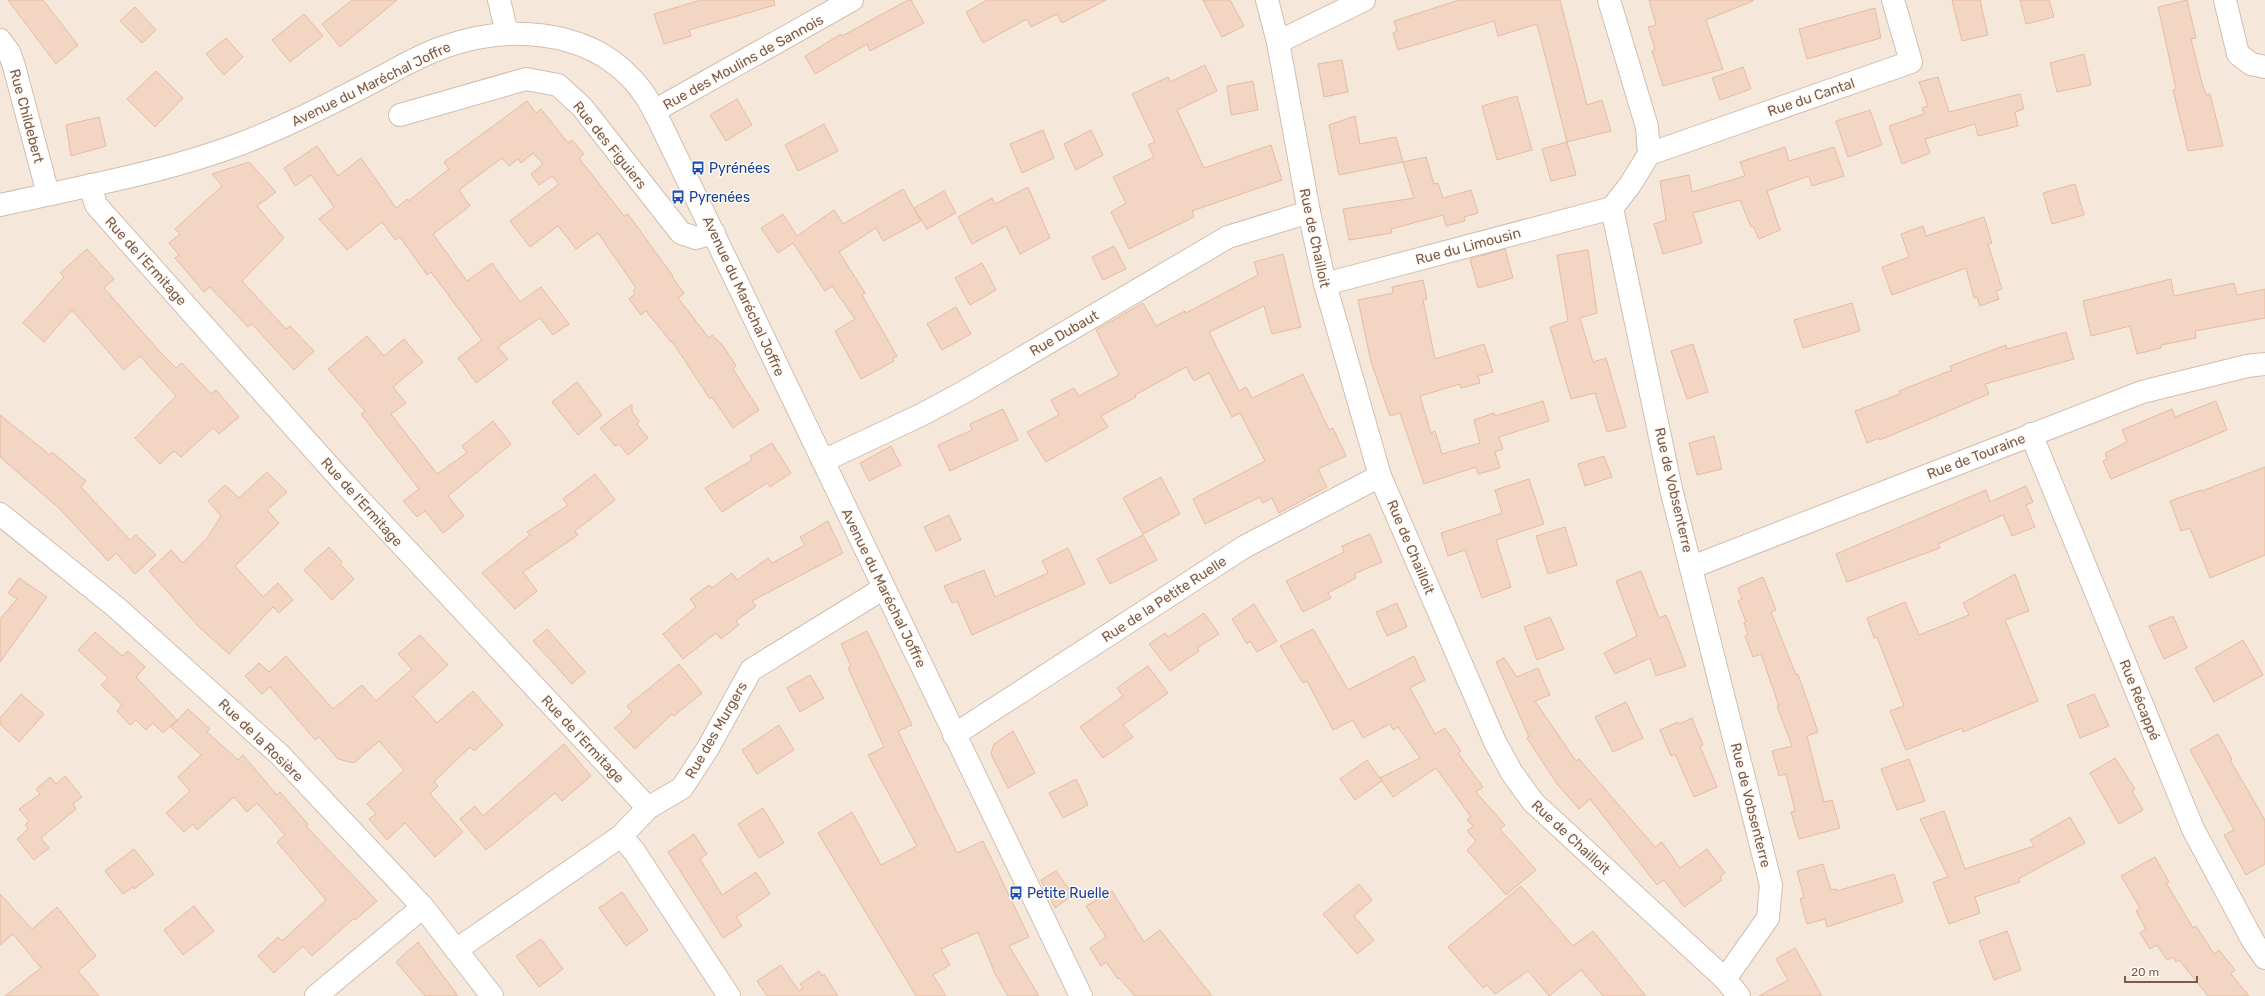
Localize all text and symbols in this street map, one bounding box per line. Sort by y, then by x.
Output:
street label: Rue des Moulins de Sannois [660,11,826,114]
street label: Avenue du Maréchal Joffre [289,38,454,130]
street label: Rue Childebert [6,67,47,166]
street label: Rue du Cantal [1765,75,1857,120]
street label: Rue des Figuiers [569,98,650,192]
bus stop icon: Pyrénées [690,160,706,176]
place label: Pyrénées [709,160,770,177]
street label: Rue de Chailloit [1296,187,1333,290]
bus stop icon: Pyrenées [670,189,686,205]
place label: Pyrenées [689,189,750,206]
street label: Rue de l'Ermitage [101,213,190,309]
street label: Avenue du Maréchal Joffre [699,213,788,379]
street label: Rue du Limousin [1414,224,1523,269]
street label: Rue Dubaut [1027,307,1102,360]
street label: Rue de Vobsenterre [1651,426,1696,554]
street label: Rue de Touraine [1925,430,2028,483]
street label: Rue de l'Ermitage [317,454,406,550]
street label: Rue de Chailloit [1383,497,1438,598]
street label: Avenue du Maréchal Joffre [838,506,930,671]
street label: Rue de la Petite Ruelle [1099,553,1230,646]
street label: Rue Récappé [2116,657,2164,743]
street label: Rue des Murgers [682,679,751,782]
street label: Rue de l'Ermitage [538,692,628,787]
street label: Rue de la Rosière [215,696,307,785]
street label: Rue de Vobsenterre [1727,741,1774,869]
street label: Rue de Chailloit [1528,797,1614,878]
bus stop icon: Petite Ruelle [1008,885,1024,901]
place label: Petite Ruelle [1027,885,1110,902]
scale bar [2125,958,2197,984]
text: 20 m [2131,965,2159,979]

